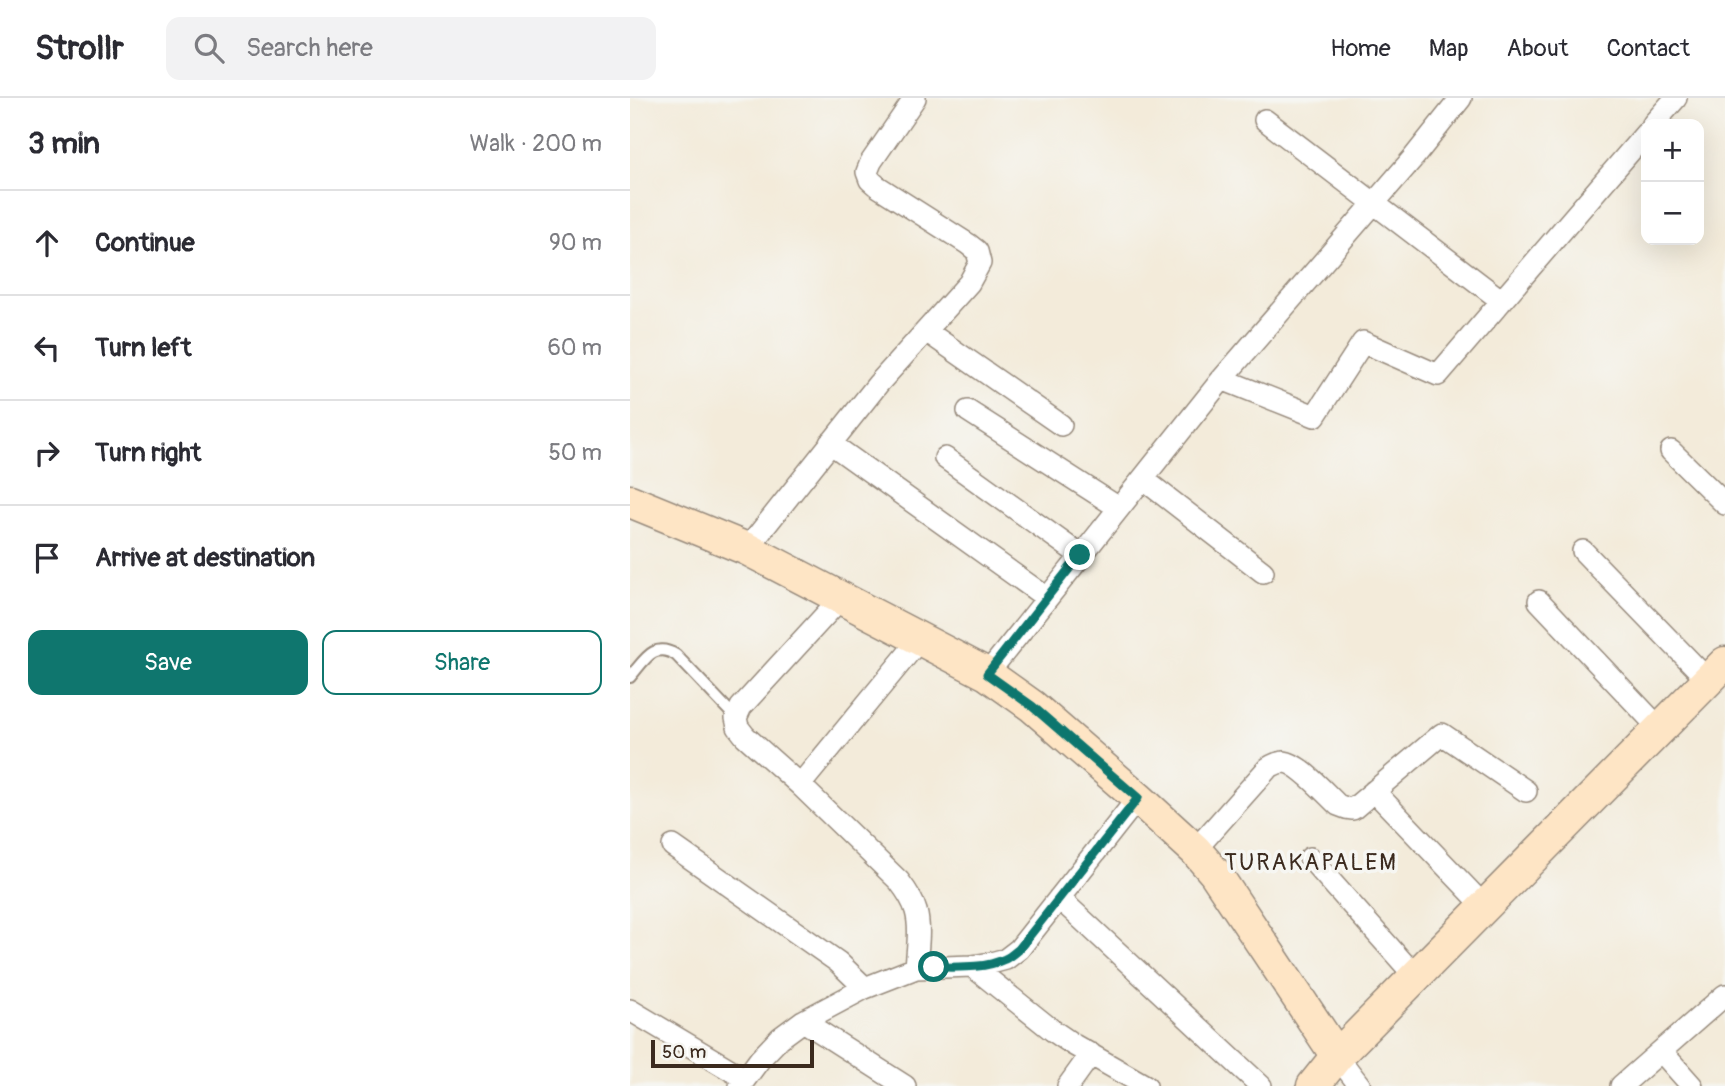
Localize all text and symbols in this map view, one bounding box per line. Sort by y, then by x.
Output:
search box [166,17,656,80]
text: Strollr [35,28,124,69]
icon: search [190,29,228,67]
text: Search here [246,32,373,64]
text: Home [1330,34,1391,63]
text: Map [1429,34,1469,63]
text: About [1507,34,1569,63]
text: Contact [1607,34,1690,63]
map controls [1641,119,1704,245]
button: + [1641,119,1704,182]
text: 3 min [28,125,100,162]
text: Walk · 200 m [469,129,602,158]
button: − [1641,182,1704,245]
icon: ahead [28,224,66,262]
text: Continue [95,227,195,259]
text: 90 m [549,228,602,257]
icon: left [28,329,66,367]
text: Turn left [95,332,191,364]
text: 60 m [547,333,602,362]
icon: right [28,434,66,472]
text: Turn right [95,437,201,469]
text: 50 m [548,438,602,467]
icon: arrive [28,539,66,577]
route end [1064,539,1095,570]
text: Arrive at destination [95,542,315,574]
button: Save [28,630,308,695]
button: Share [322,630,602,695]
district label: TURAKAPALEM [1224,848,1398,877]
route start [918,951,949,982]
scale bar [651,1037,814,1069]
text: 50 m [662,1040,706,1064]

